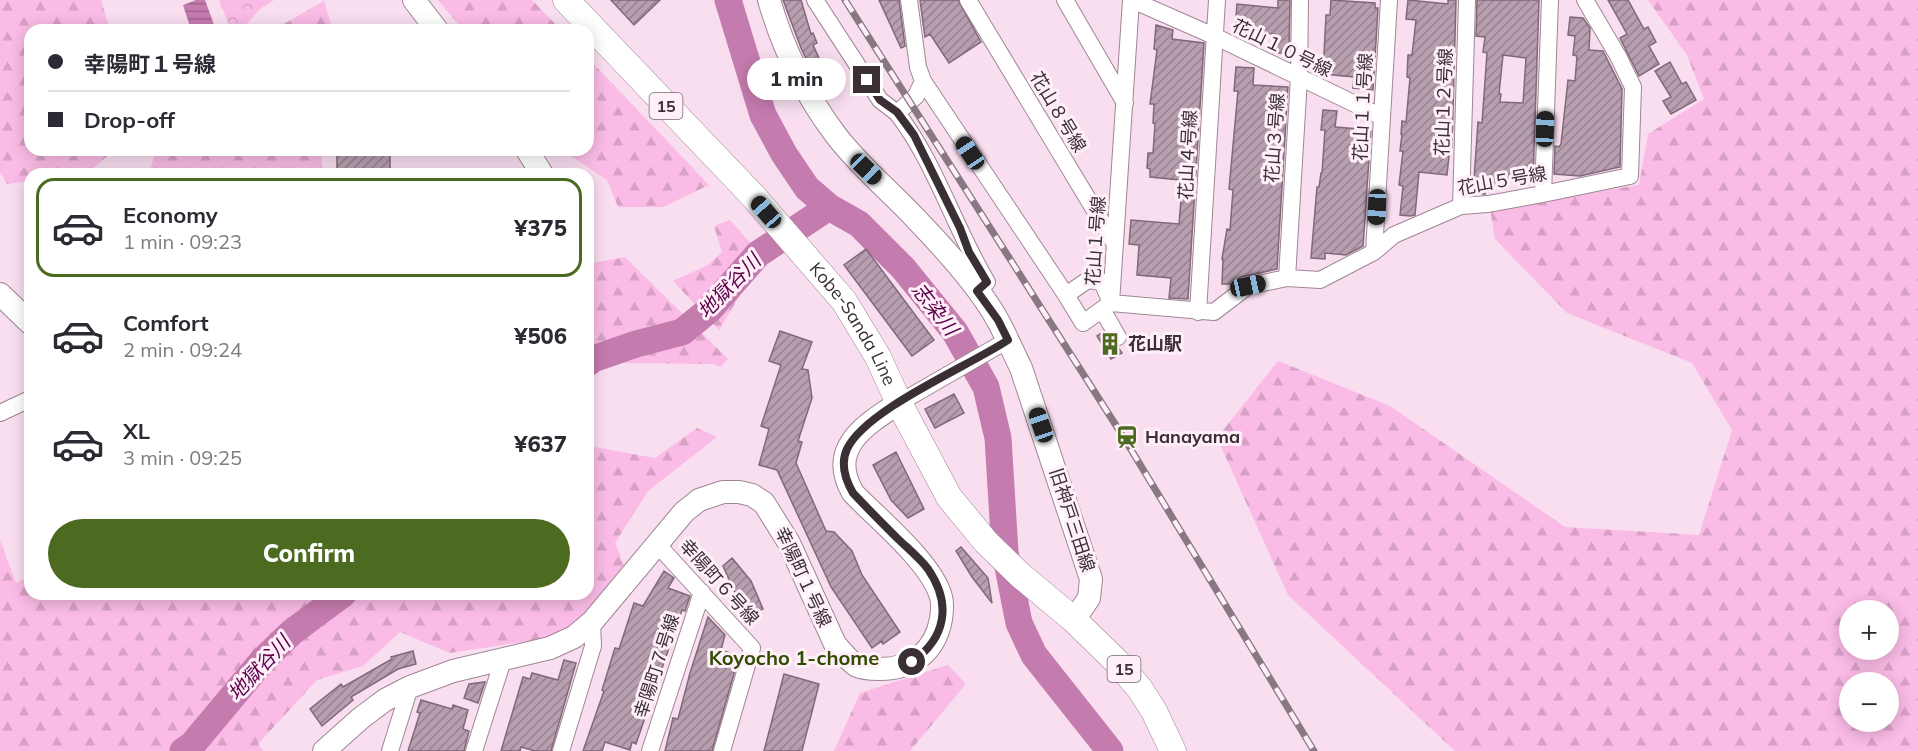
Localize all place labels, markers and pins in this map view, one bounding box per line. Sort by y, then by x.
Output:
building icon: 花山駅 [1097,331,1123,357]
place label: 花山駅 [1128,332,1182,355]
station icon: Hanayama [1114,424,1140,450]
place label: Hanayama [1145,425,1240,448]

